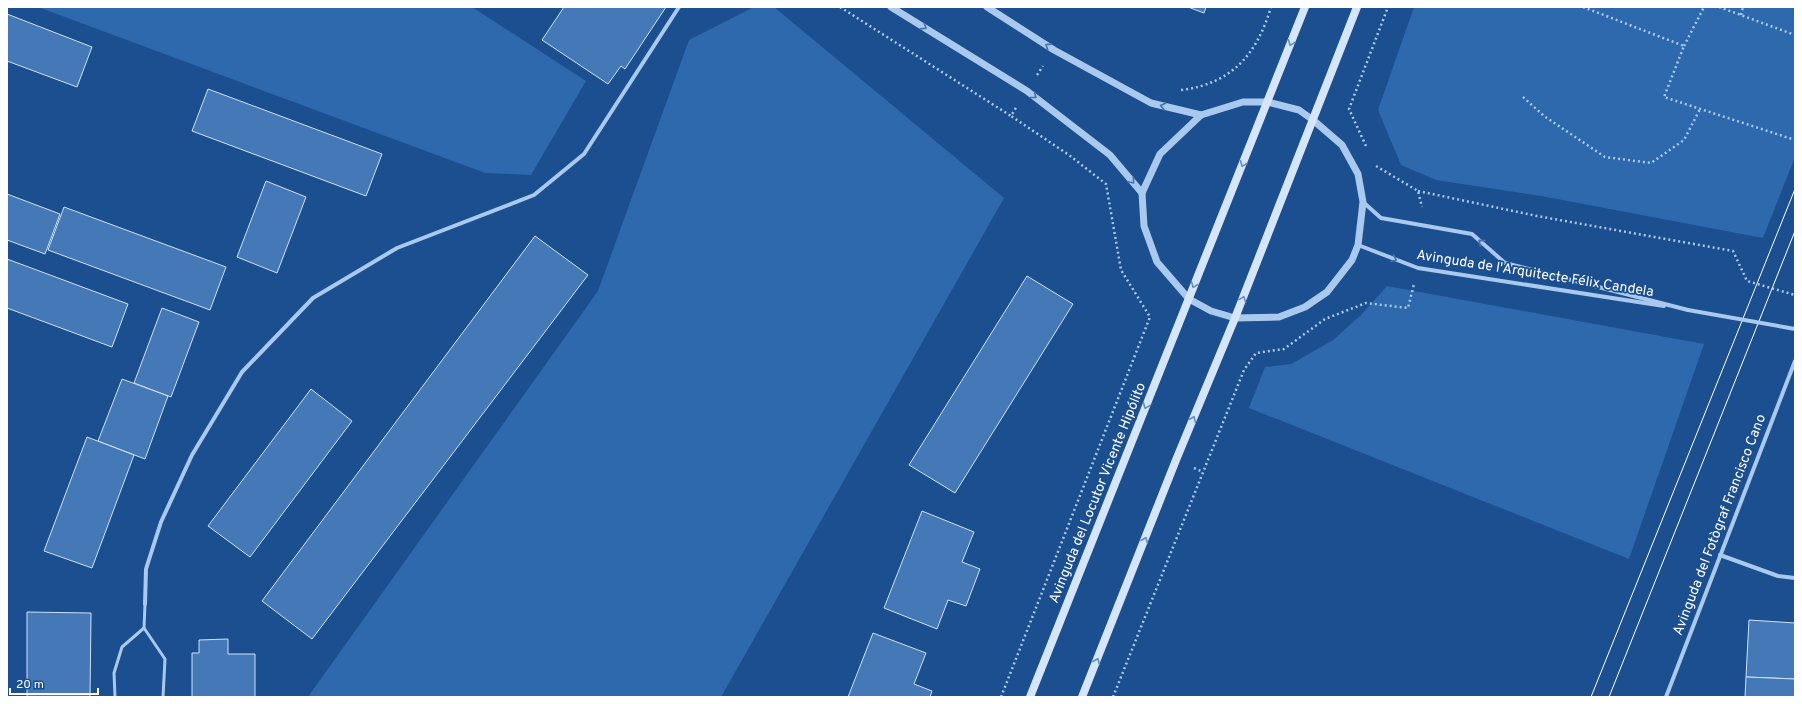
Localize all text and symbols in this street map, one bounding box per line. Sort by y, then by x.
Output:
one-way arrow [920,23,927,30]
one-way arrow [1287,40,1295,47]
one-way arrow [1045,43,1052,51]
one-way arrow [1030,92,1037,99]
one-way arrow [1160,102,1166,110]
one-way arrow [1240,160,1248,168]
one-way arrow [1128,176,1135,184]
one-way arrow [1478,240,1486,247]
street label: Avinguda de l'Arquitecte Félix Candela [1415,247,1655,301]
one-way arrow [1391,254,1398,262]
one-way arrow [1191,281,1199,288]
one-way arrow [1238,296,1246,303]
street label: Avinguda del Locutor Vicente Hipólito [1046,380,1150,606]
one-way arrow [1143,402,1151,409]
street label: Avinguda del Fotògraf Francisco Cano [1670,412,1770,638]
one-way arrow [1189,416,1197,423]
one-way arrow [1140,536,1148,543]
one-way arrow [1092,657,1100,664]
scale bar [10,670,98,696]
text: 20 m [16,677,44,693]

